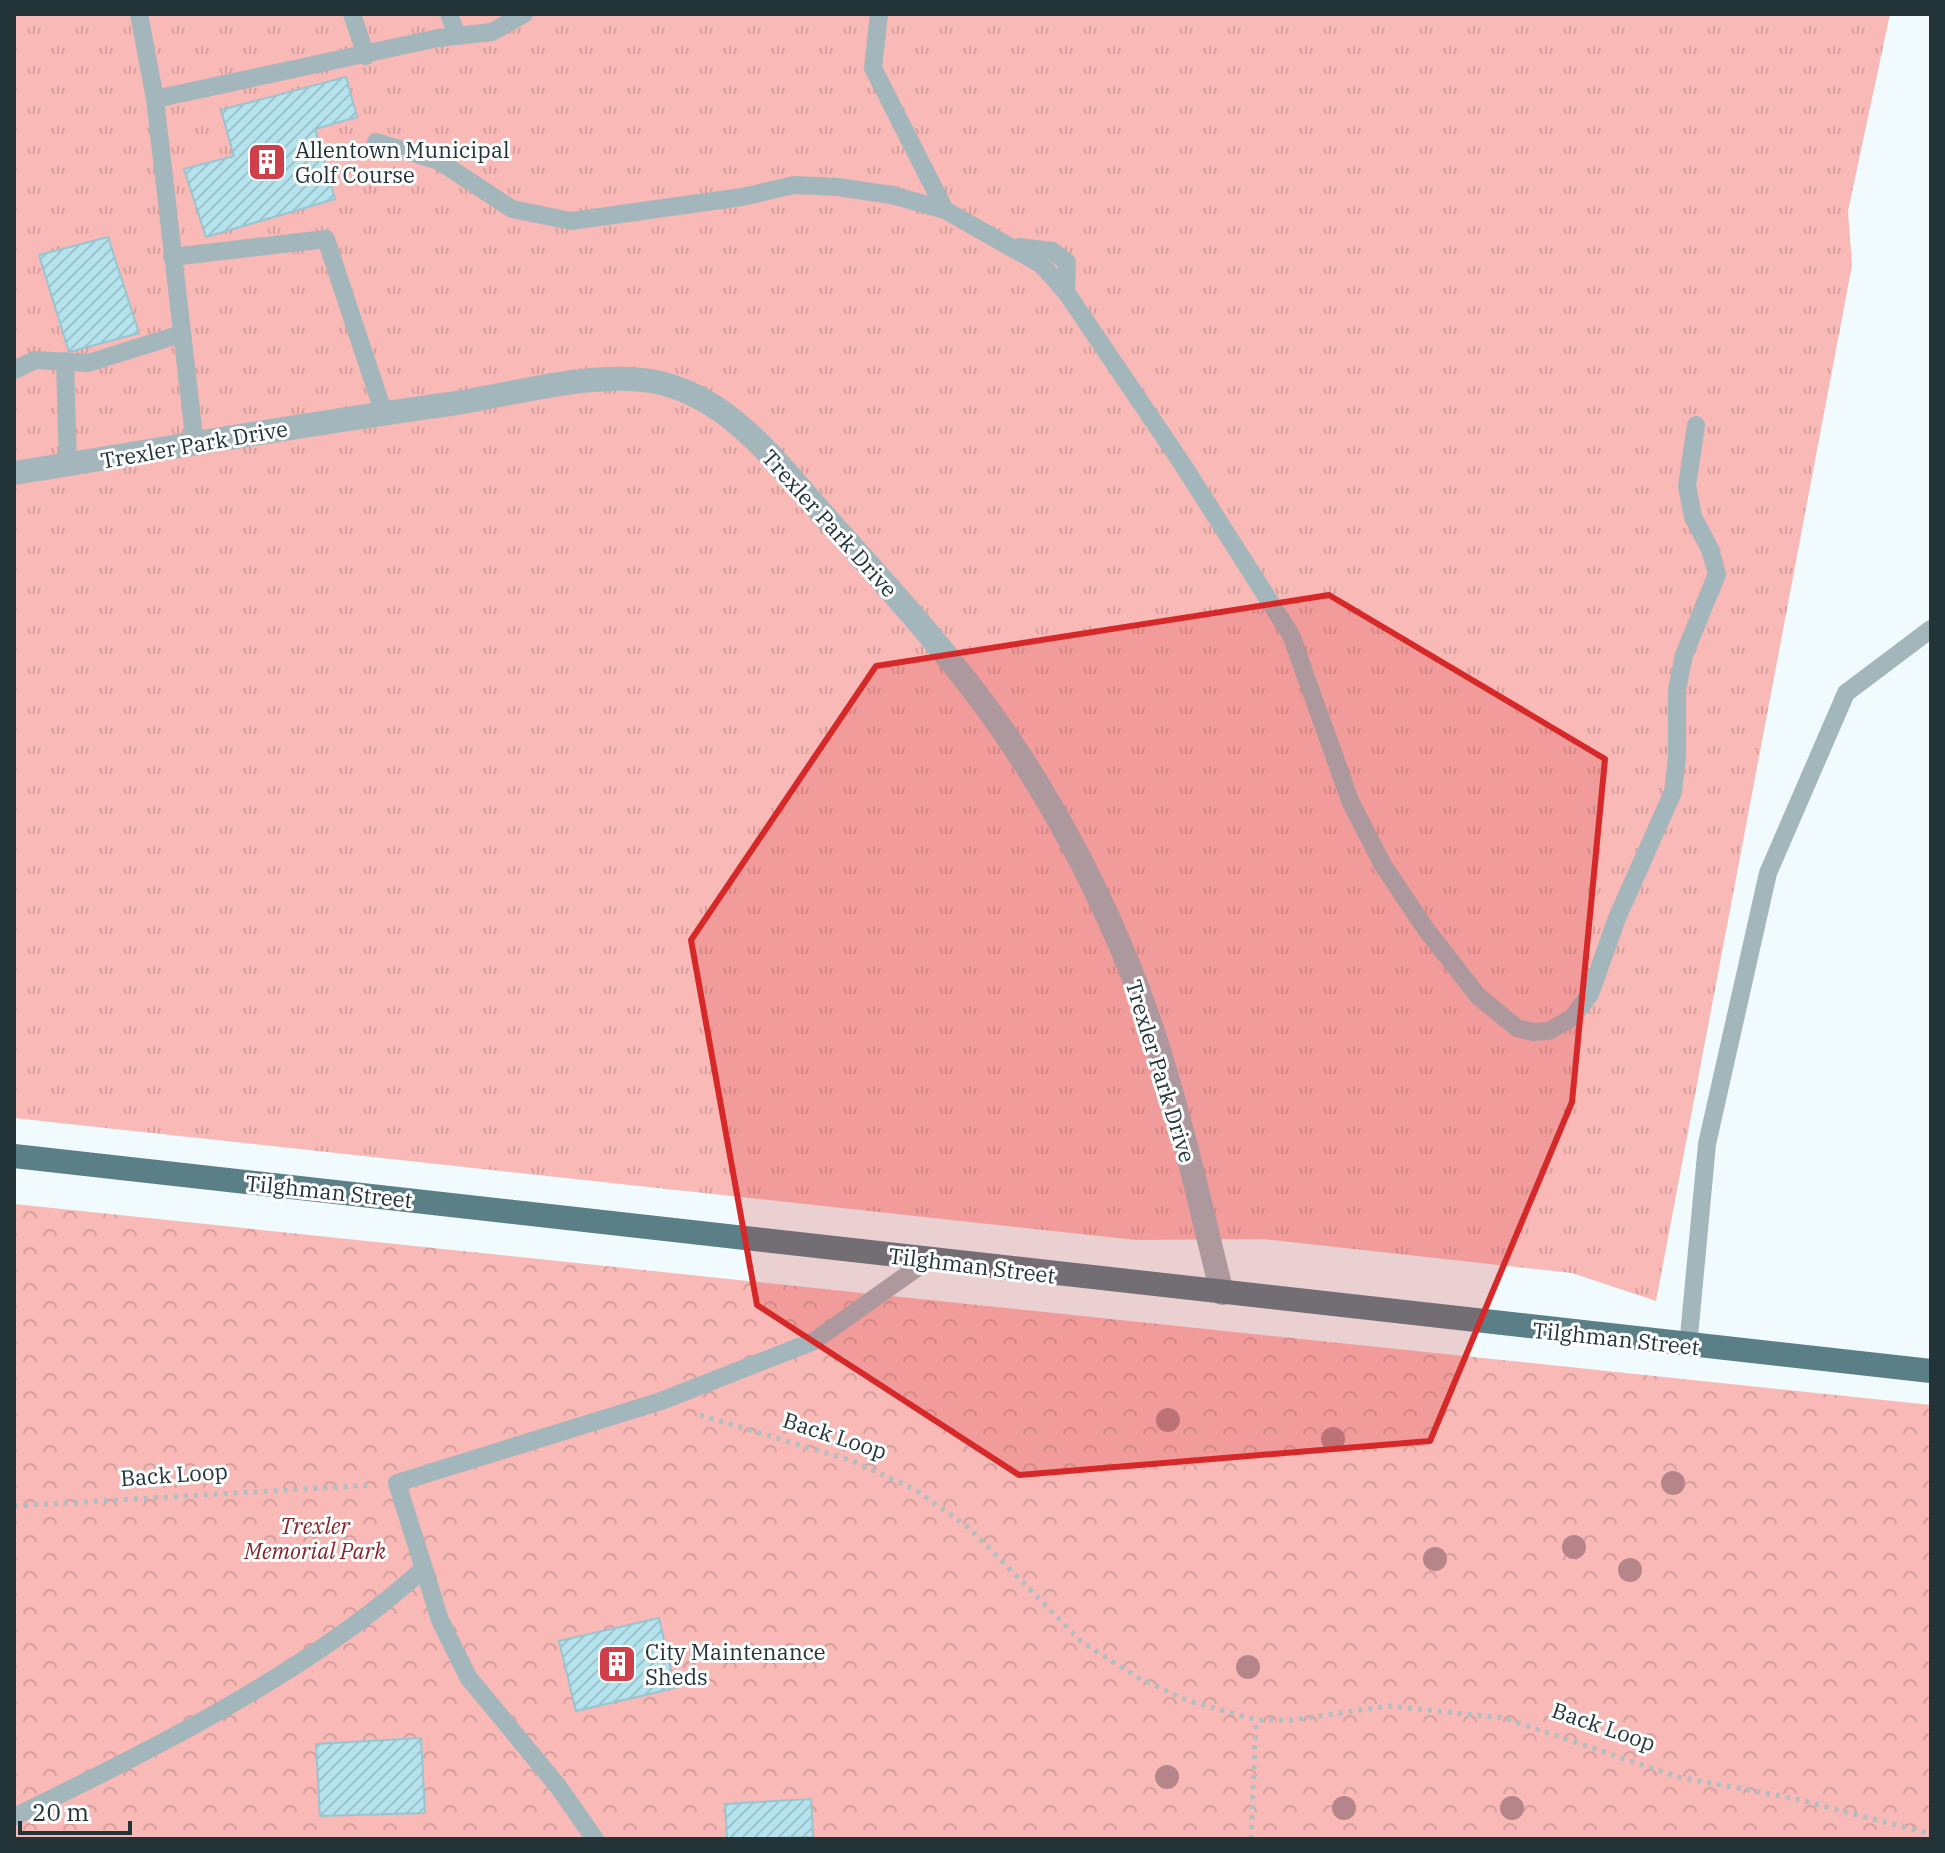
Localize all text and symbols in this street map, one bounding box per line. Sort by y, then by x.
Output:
place label: Allentown Municipal Golf Course [295,135,510,189]
building icon: Allentown Municipal Golf Course [246,141,288,183]
street label: Trexler Park Drive [98,413,290,475]
street label: Trexler Park Drive [756,443,904,603]
street label: Trexler Park Drive [1119,976,1203,1166]
street label: Tilghman Street [244,1168,414,1214]
street label: Tilghman Street [887,1240,1057,1290]
street label: Tilghman Street [1531,1315,1701,1361]
street label: Back Loop [779,1405,891,1465]
street label: Back Loop [119,1456,229,1492]
park label: Trexler Memorial Park [243,1511,386,1565]
place label: City Maintenance Sheds [645,1637,826,1691]
building icon: City Maintenance Sheds [596,1643,638,1685]
street label: Back Loop [1548,1695,1660,1757]
scale bar [20,1785,130,1835]
text: 20 m [32,1796,89,1828]

